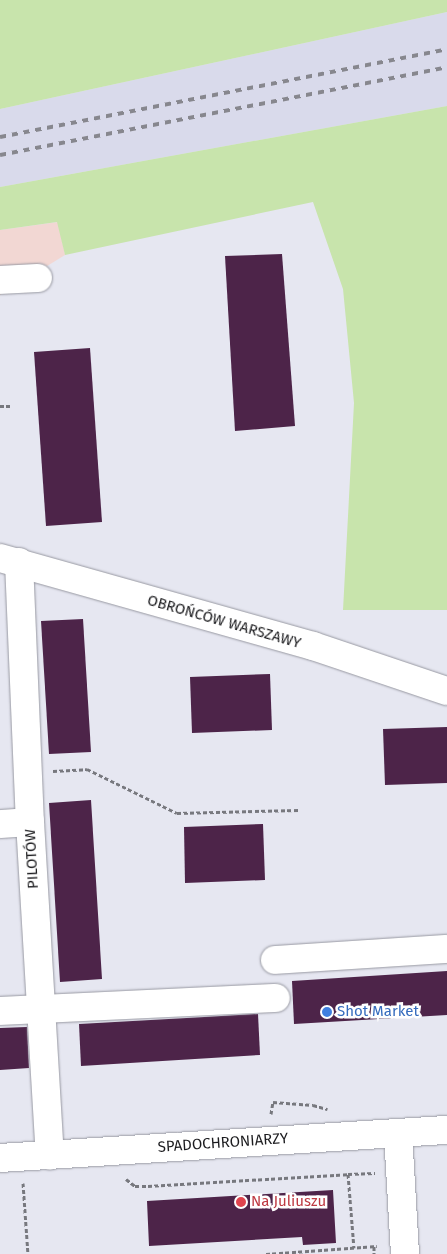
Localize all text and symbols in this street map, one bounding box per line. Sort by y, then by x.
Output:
street label: OBROŃCÓW WARSZAWY [145,591,303,653]
street label: PILOTÓW [21,829,43,889]
place label: Shot Market [337,1003,419,1021]
marker: Shot Market [321,1006,333,1018]
street label: SPADOCHRONIARZY [157,1129,289,1157]
place label: Na Juliuszu [251,1193,326,1211]
marker: Na Juliuszu [235,1196,247,1208]

